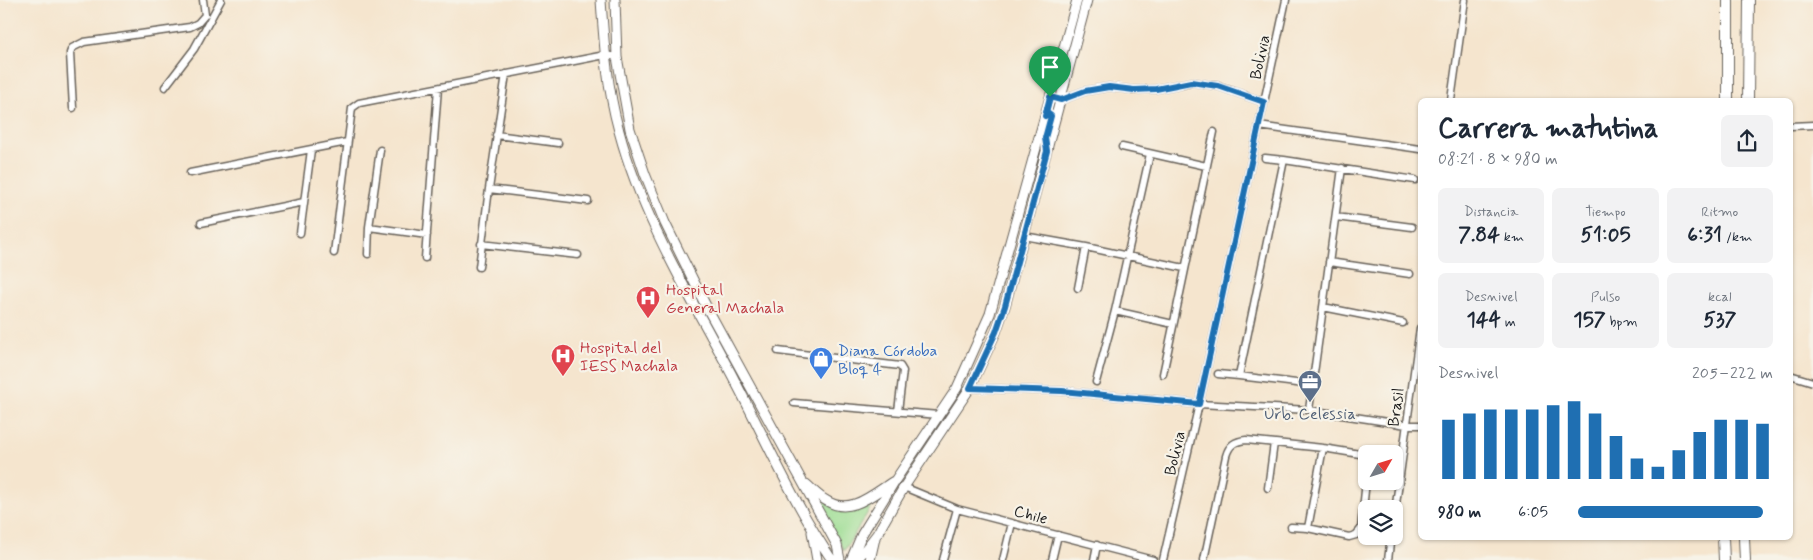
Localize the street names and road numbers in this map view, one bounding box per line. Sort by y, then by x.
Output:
street label: Bolivia [1246,33,1275,82]
street label: Brasil [1383,386,1410,428]
street label: Bolivia [1160,429,1191,478]
street label: Chile [1011,501,1050,530]

